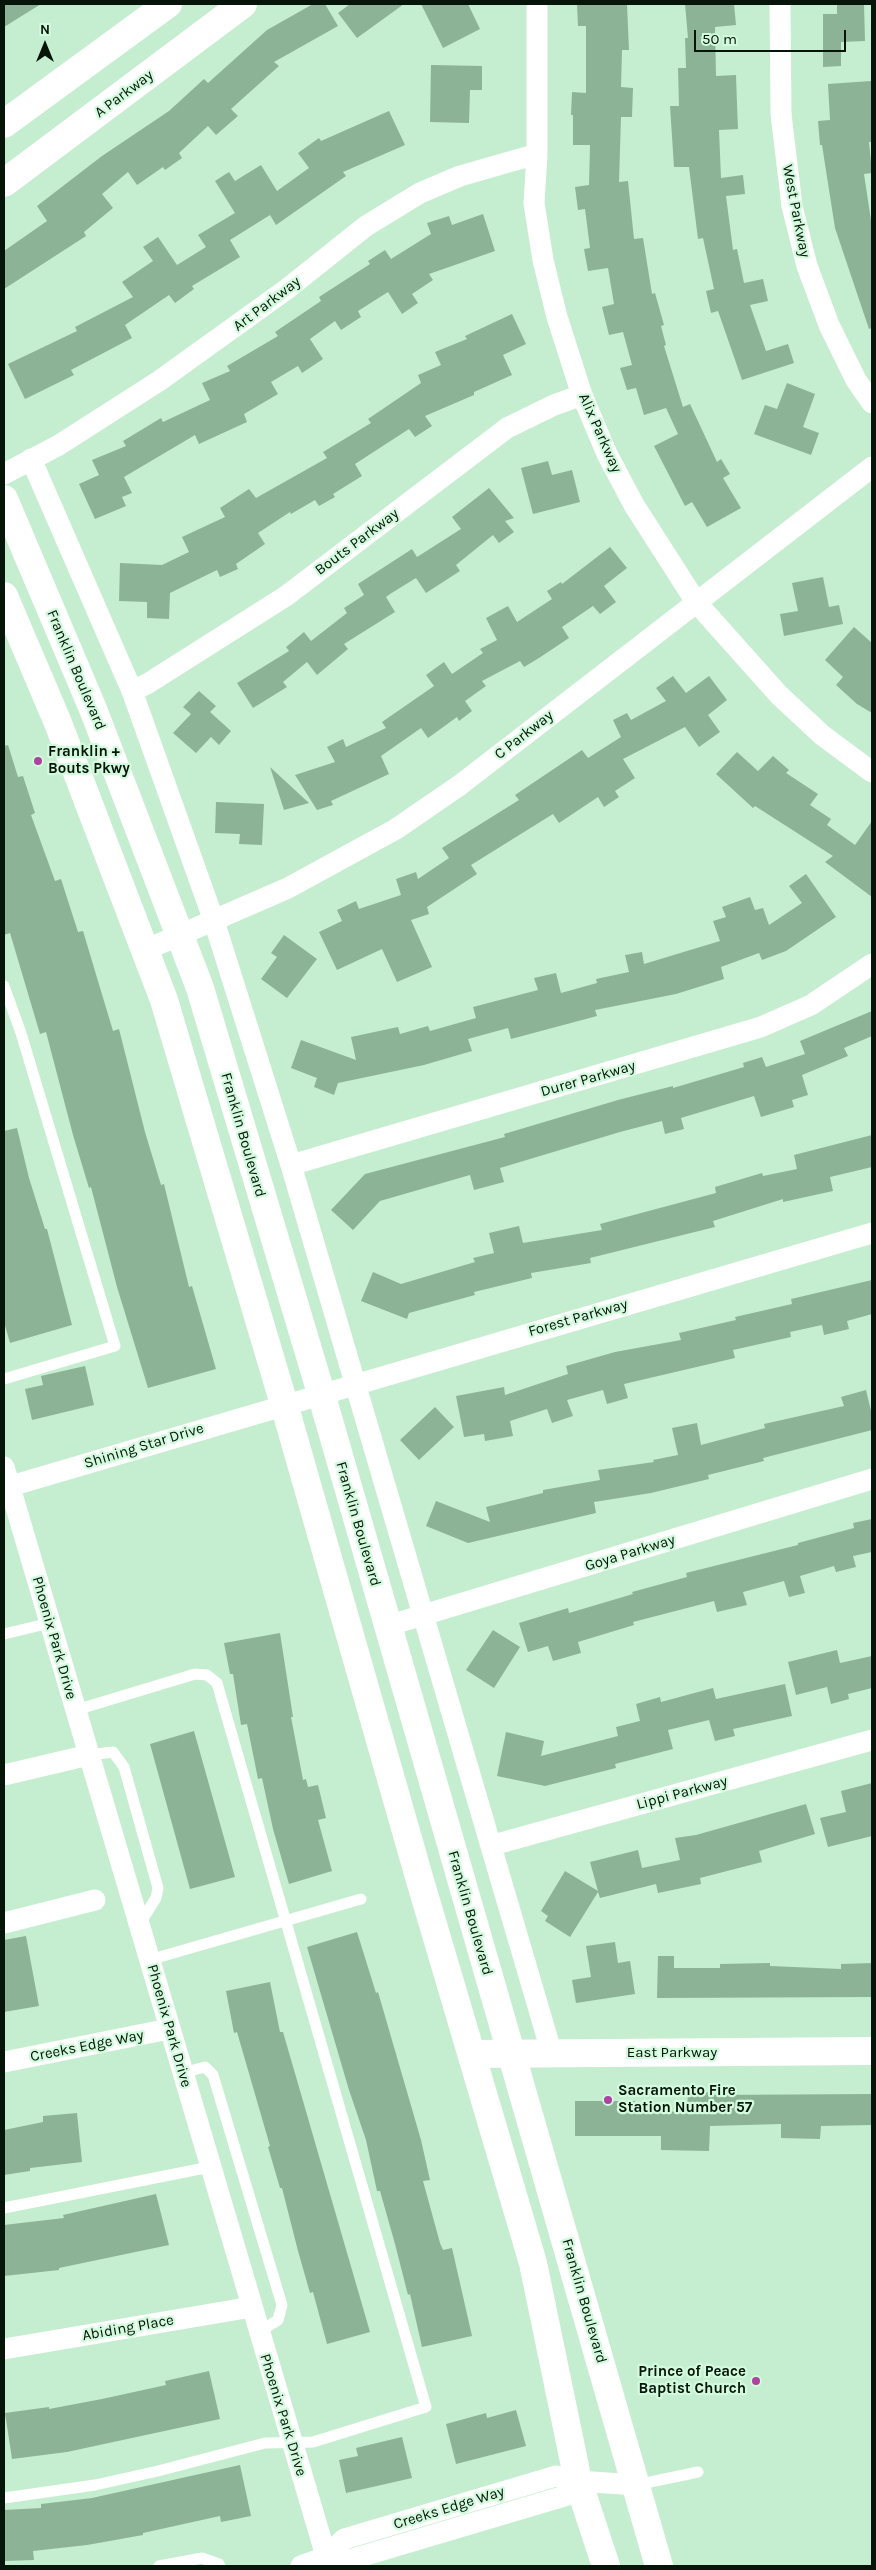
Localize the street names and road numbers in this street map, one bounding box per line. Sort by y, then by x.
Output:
street label: A Parkway [91,66,157,122]
street label: West Parkway [778,163,814,259]
street label: Art Parkway [230,273,304,335]
street label: Alix Parkway [574,390,626,476]
street label: Bouts Parkway [312,505,402,579]
street label: Franklin Boulevard [43,607,109,733]
street label: C Parkway [491,707,557,763]
street label: Durer Parkway [539,1057,637,1101]
street label: Franklin Boulevard [217,1071,269,1199]
street label: Forest Parkway [526,1295,630,1341]
street label: Shining Star Drive [82,1419,206,1473]
street label: Franklin Boulevard [332,1460,384,1588]
street label: Goya Parkway [583,1531,677,1575]
street label: Phoenix Park Drive [28,1574,80,1702]
street label: Lippi Parkway [634,1772,730,1814]
street label: Franklin Boulevard [444,1849,496,1977]
street label: Phoenix Park Drive [143,1962,195,2090]
street label: Creeks Edge Way [29,2026,145,2066]
street label: East Parkway [627,2044,717,2062]
street label: Franklin Boulevard [558,2237,610,2365]
street label: Abiding Place [81,2311,175,2345]
street label: Phoenix Park Drive [256,2352,310,2478]
street label: Creeks Edge Way [391,2483,507,2533]

